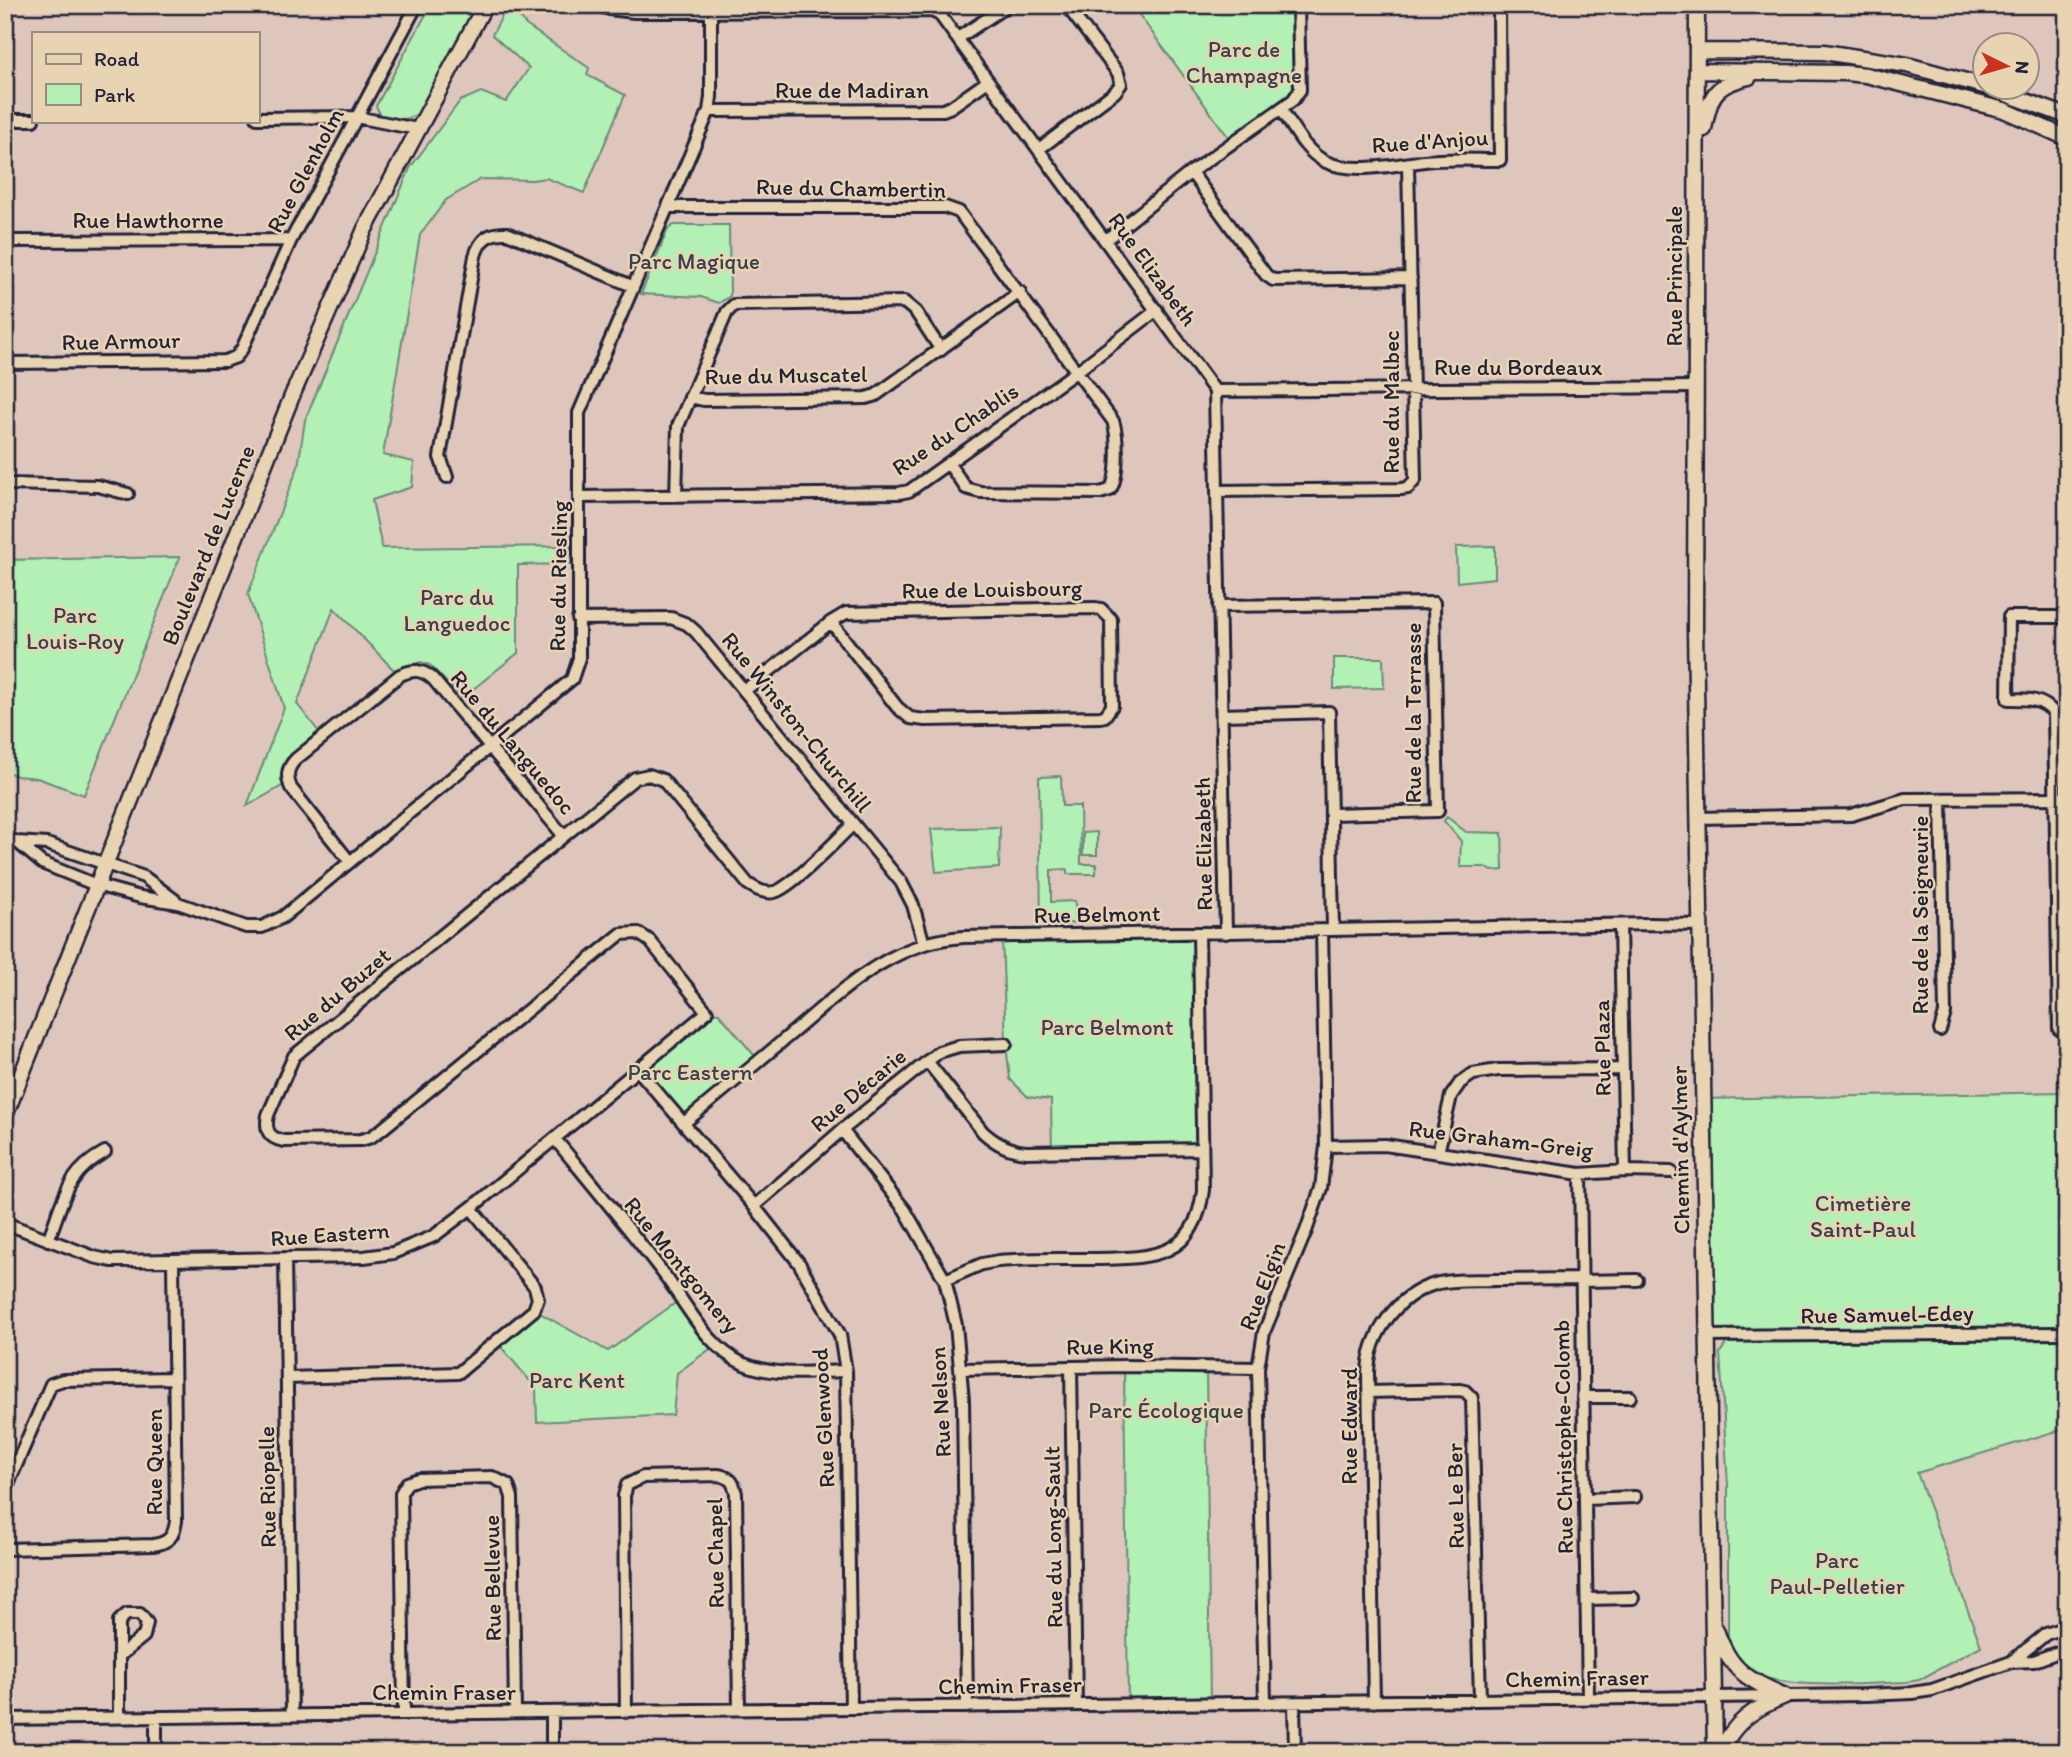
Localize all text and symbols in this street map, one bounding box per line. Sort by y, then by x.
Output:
legend [32,32,259,122]
north arrow [1970,32,2040,102]
park label: Parc de Champagne [1186,35,1302,89]
text: Road [94,46,140,71]
text: N [2010,60,2034,75]
street label: Rue de Madiran [775,76,929,104]
text: Park [94,82,136,107]
street label: Rue Glenholm [260,102,350,237]
street label: Rue d'Anjou [1371,123,1490,159]
street label: Rue du Chambertin [756,172,946,204]
street label: Rue Hawthorne [72,206,224,234]
street label: Rue Principale [1660,206,1688,346]
street label: Rue Elizabeth [1102,207,1204,331]
park label: Parc Magique [628,247,760,275]
street label: Rue Armour [61,326,181,356]
street label: Rue du Malbec [1377,330,1405,474]
street label: Rue du Bordeaux [1434,353,1603,381]
street label: Rue du Muscatel [704,360,868,390]
street label: Rue du Chablis [886,376,1024,482]
street label: Boulevard de Lucerne [155,441,261,649]
street label: Rue du Riesling [543,500,573,652]
street label: Rue de Louisbourg [901,573,1083,605]
park label: Parc du Languedoc [404,583,511,637]
park label: Parc Louis-Roy [26,601,124,655]
street label: Rue de la Terrasse [1399,623,1427,803]
street label: Rue Winston-Churchill [716,626,879,818]
street label: Rue du Languedoc [445,664,581,820]
street label: Rue Elizabeth [1188,777,1218,911]
street label: Rue de la Seigneurie [1906,816,1934,1014]
street label: Rue Belmont [1033,899,1161,929]
street label: Rue du Buzet [278,941,396,1047]
street label: Rue Plaza [1587,999,1617,1097]
park label: Parc Belmont [1040,1013,1174,1041]
street label: Rue Décarie [804,1042,912,1138]
park label: Parc Eastern [628,1058,752,1086]
street label: Chemin d'Aylmer [1665,1065,1695,1235]
street label: Rue Graham-Greig [1407,1114,1595,1164]
park label: Cimetière Saint-Paul [1810,1189,1916,1243]
street label: Rue Montgomery [618,1191,746,1339]
street label: Rue Eastern [270,1216,390,1252]
street label: Rue Elgin [1232,1238,1292,1334]
street label: Rue Samuel-Edey [1800,1298,1974,1330]
street label: Rue Christophe-Colomb [1547,1320,1579,1554]
street label: Rue King [1066,1331,1154,1361]
street label: Rue Nelson [923,1346,957,1458]
street label: Rue Glenwood [805,1347,841,1489]
park label: Parc Kent [529,1366,625,1394]
street label: Rue Edward [1335,1367,1363,1485]
park label: Parc Écologique [1088,1396,1244,1424]
street label: Rue Queen [140,1408,168,1516]
street label: Rue Riopelle [252,1426,282,1548]
street label: Rue Le Ber [1440,1443,1470,1549]
street label: Rue du Long-Sault [1037,1445,1069,1628]
street label: Rue Chapel [700,1497,730,1609]
street label: Rue Bellevue [477,1514,507,1642]
park label: Parc Paul-Pelletier [1769,1546,1905,1600]
street label: Chemin Fraser [1505,1663,1649,1693]
street label: Chemin Fraser [938,1670,1082,1700]
street label: Chemin Fraser [372,1678,516,1706]

